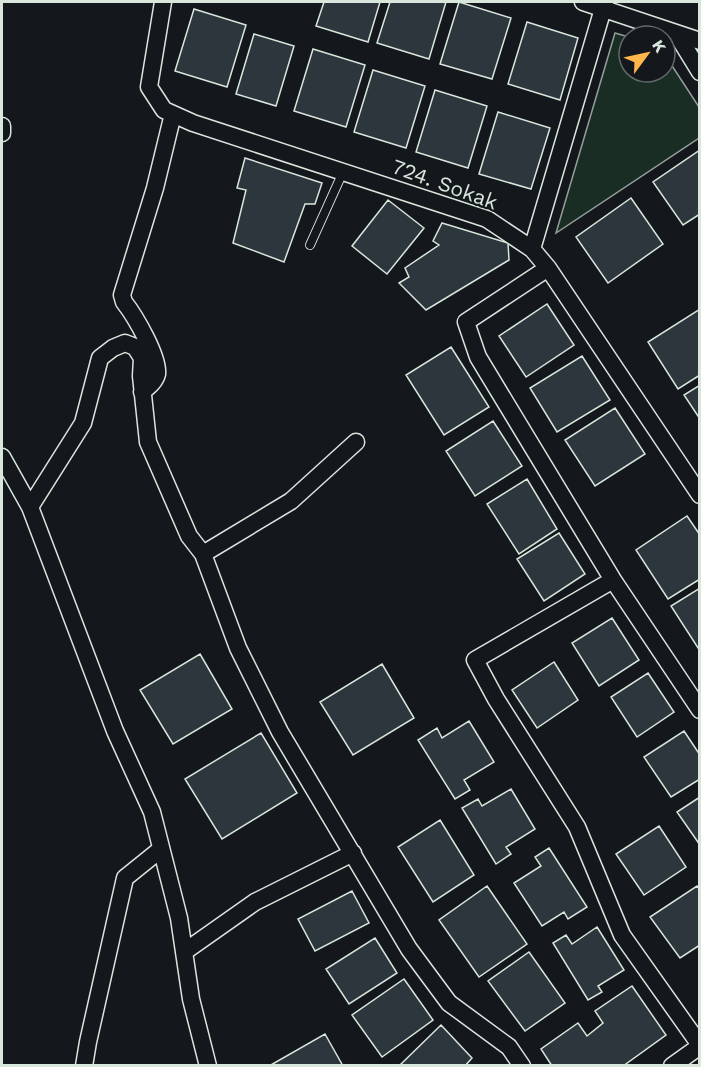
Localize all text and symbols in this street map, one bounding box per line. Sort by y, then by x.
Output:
north arrow [617,24,677,84]
text: K [648,36,670,56]
street label: 724. Sokak [389,153,501,215]

